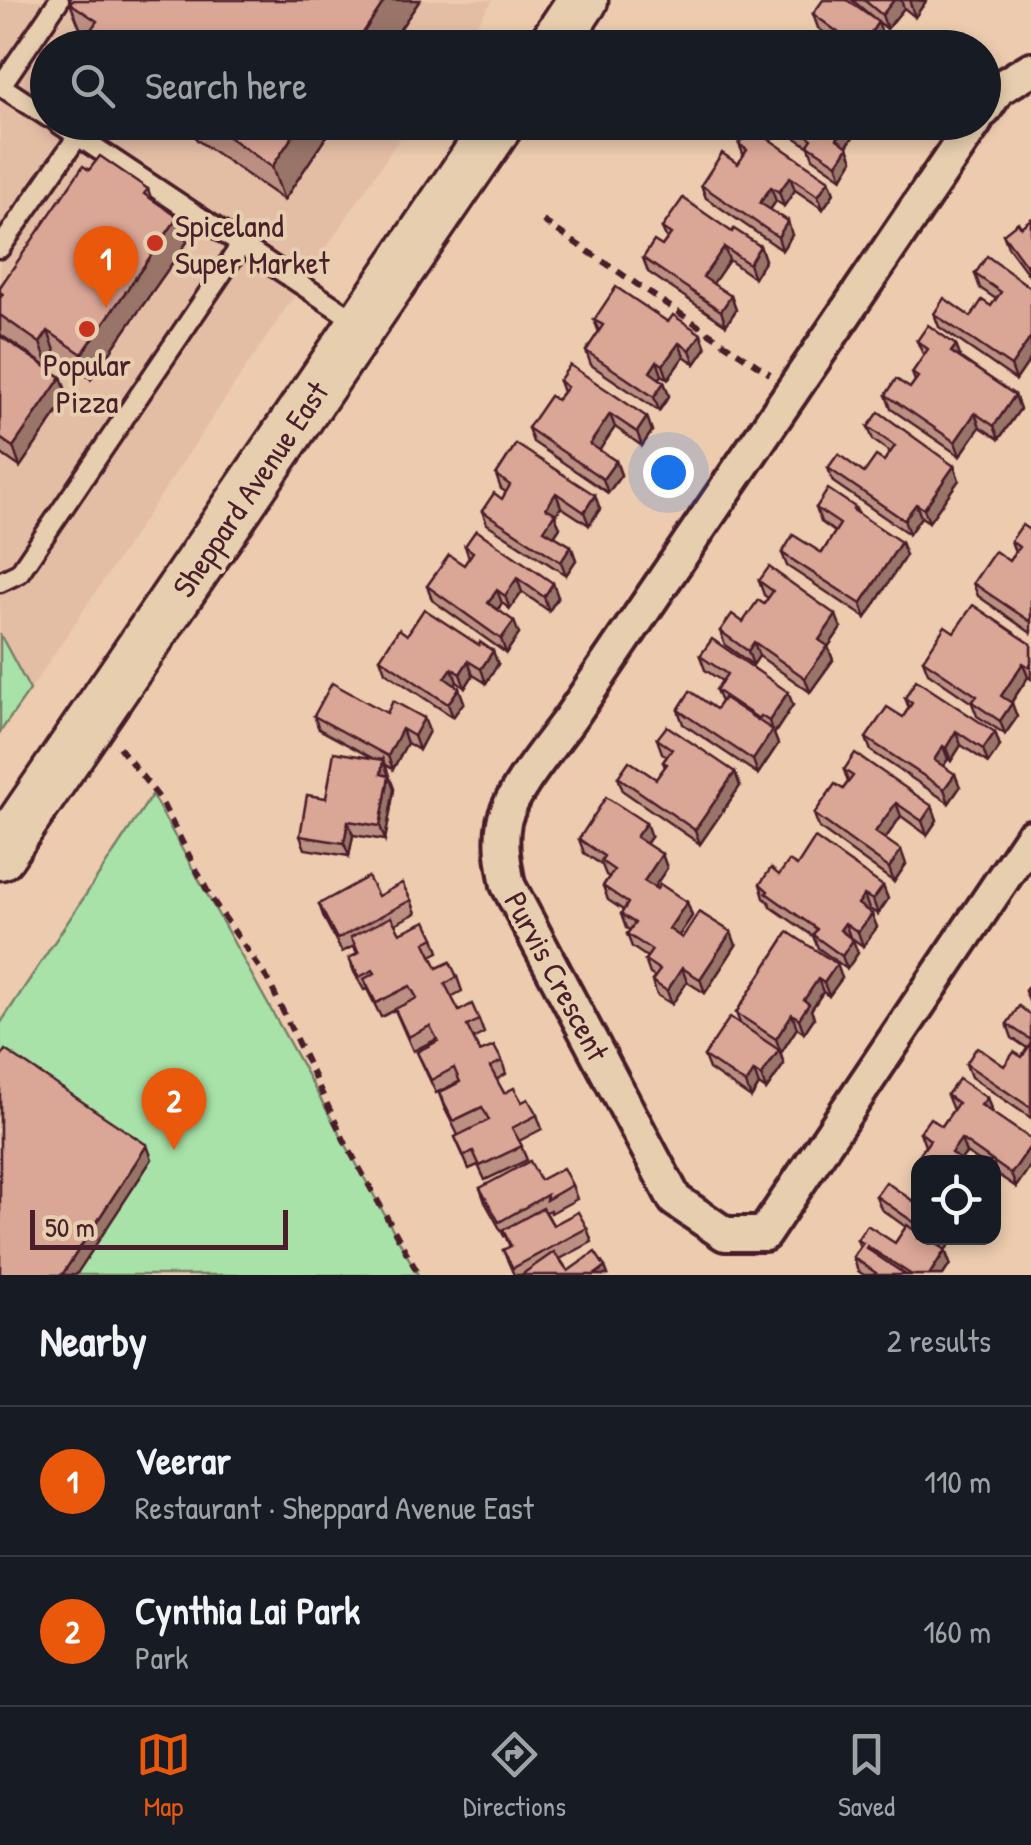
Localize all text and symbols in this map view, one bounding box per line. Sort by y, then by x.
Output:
search box [30,30,1001,140]
icon: search [65,58,120,113]
text: Search here [145,59,307,111]
place label: Spiceland Super Market [175,204,331,284]
pin: 1 [74,226,138,308]
marker: Spiceland Super Market [144,232,166,254]
marker: Popular Pizza [76,318,98,340]
place label: Popular Pizza [43,343,131,423]
street label: Sheppard Avenue East [162,372,339,605]
your location [643,447,694,498]
street label: Purvis Crescent [494,884,620,1069]
pin: 2 [142,1068,206,1150]
map controls [911,1155,1001,1245]
button: locate [911,1155,1001,1245]
scale bar [30,1205,288,1250]
text: 50 m [45,1208,95,1246]
text: Nearby [40,1312,147,1369]
text: 2 results [887,1319,991,1362]
text: Veerar [135,1434,231,1486]
text: 1 [67,1460,78,1503]
text: 110 m [924,1460,991,1503]
text: Restaurant · Sheppard Avenue East [135,1486,534,1529]
text: Cynthia Lai Park [135,1584,360,1636]
text: 2 [65,1610,80,1653]
text: 160 m [923,1610,991,1653]
text: Park [135,1636,189,1679]
tab: Map [136,1727,191,1825]
tab: Directions [463,1727,566,1825]
tab: Saved [838,1727,895,1825]

